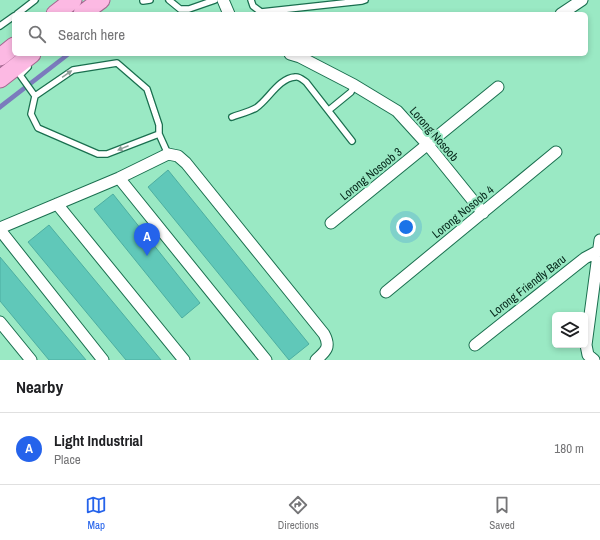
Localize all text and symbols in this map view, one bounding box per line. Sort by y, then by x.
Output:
search box [12,12,588,56]
icon: search [26,23,48,45]
text: Search here [58,24,125,45]
one-way arrow [62,70,73,78]
street label: Lorong Nosoob [406,103,462,165]
street label: Lorong Nosoob 3 [337,144,405,204]
one-way arrow [116,146,128,152]
street label: Lorong Nosoob 4 [429,182,498,242]
your location [396,217,416,237]
pin: A [134,223,160,256]
street label: Lorong Friendly Baru [487,251,569,321]
map controls [552,312,588,348]
button: layers [552,312,588,348]
text: Nearby [16,375,63,398]
text: Light Industrial [54,430,143,451]
text: A [25,440,33,457]
text: 180 m [554,440,584,457]
text: Place [54,451,81,468]
tab: Map [85,494,107,532]
tab: Directions [278,494,319,532]
tab: Saved [489,494,515,532]

